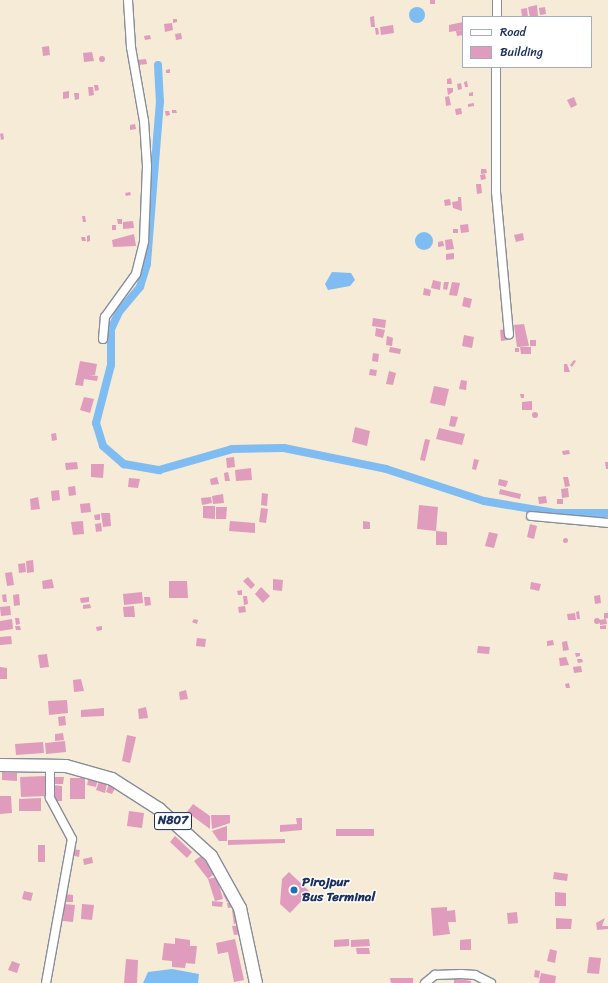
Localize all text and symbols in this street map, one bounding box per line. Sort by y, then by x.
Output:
legend [462,16,592,68]
text: Road [500,21,526,43]
text: Building [500,41,543,63]
road number: N807 [154,811,192,831]
place label: Pirojpur Bus Terminal [302,875,375,906]
marker: Pirojpur Bus Terminal [289,885,299,895]

